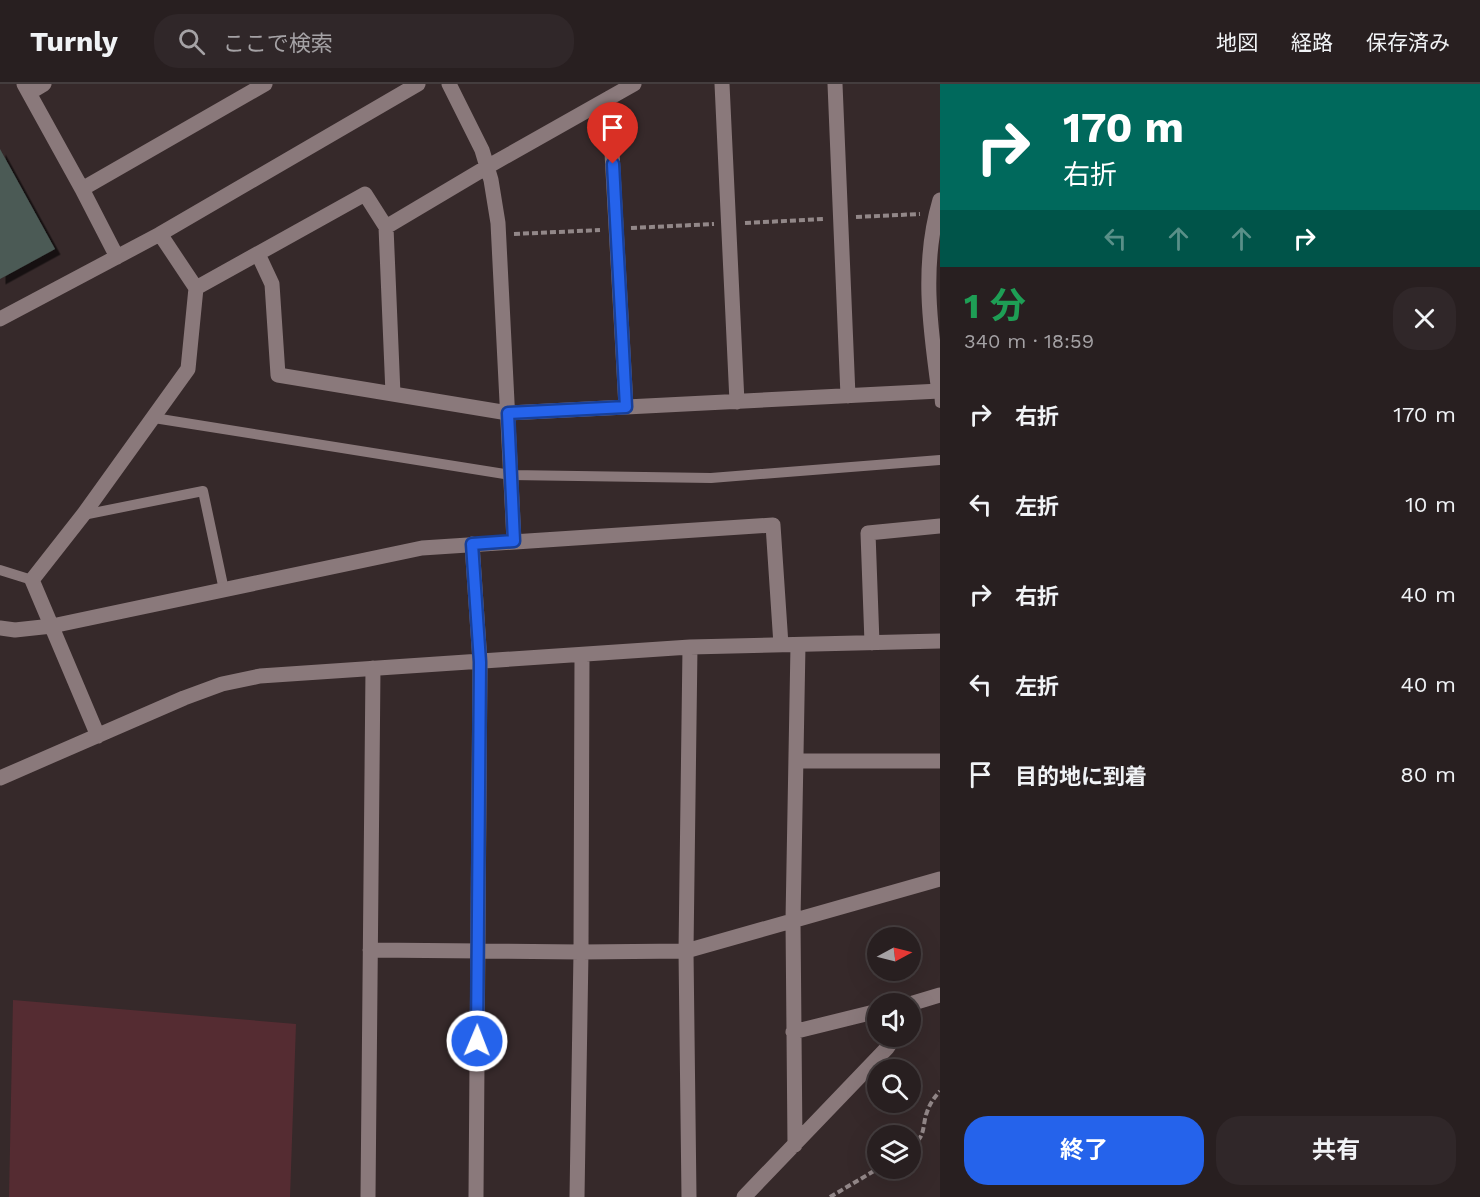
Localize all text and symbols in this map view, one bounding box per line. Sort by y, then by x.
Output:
search box [154,14,574,68]
text: Turnly [30,25,118,58]
icon: search [175,25,208,58]
text: 地図 [1216,30,1258,55]
text: 経路 [1291,30,1333,55]
text: 保存済み [1366,30,1450,55]
text: ここで検索 [223,31,333,56]
pin [587,102,638,164]
text: 170 m [1063,103,1184,152]
icon: right [964,108,1042,186]
icon: arrive [596,111,629,144]
text: 右折 [1063,159,1117,191]
icon: left [1099,222,1132,255]
icon: ahead [1162,222,1195,255]
icon: ahead [1225,222,1258,255]
icon: right [1288,222,1321,255]
text: 1 分 [964,285,1026,327]
button: close [1393,287,1456,350]
text: 340 m · 18:59 [964,329,1094,353]
icon: right [964,398,997,431]
text: 170 m [1393,402,1456,427]
text: 右折 [1015,404,1059,429]
icon: left [964,488,997,521]
text: 10 m [1405,492,1456,517]
text: 左折 [1015,494,1059,519]
icon: right [964,578,997,611]
text: 40 m [1400,582,1456,607]
text: 右折 [1015,584,1059,609]
icon: left [964,668,997,701]
text: 40 m [1400,672,1456,697]
text: 左折 [1015,674,1059,699]
icon: arrive [964,758,997,791]
text: 80 m [1400,762,1456,787]
text: 目的地に到着 [1015,764,1147,789]
north arrow [867,927,921,981]
map controls [867,927,921,1179]
button: sound [867,993,921,1047]
position arrow [445,1009,509,1073]
button: search [867,1059,921,1113]
button: 終了 [964,1116,1204,1185]
button: 共有 [1216,1116,1456,1185]
button: layers [867,1125,921,1179]

